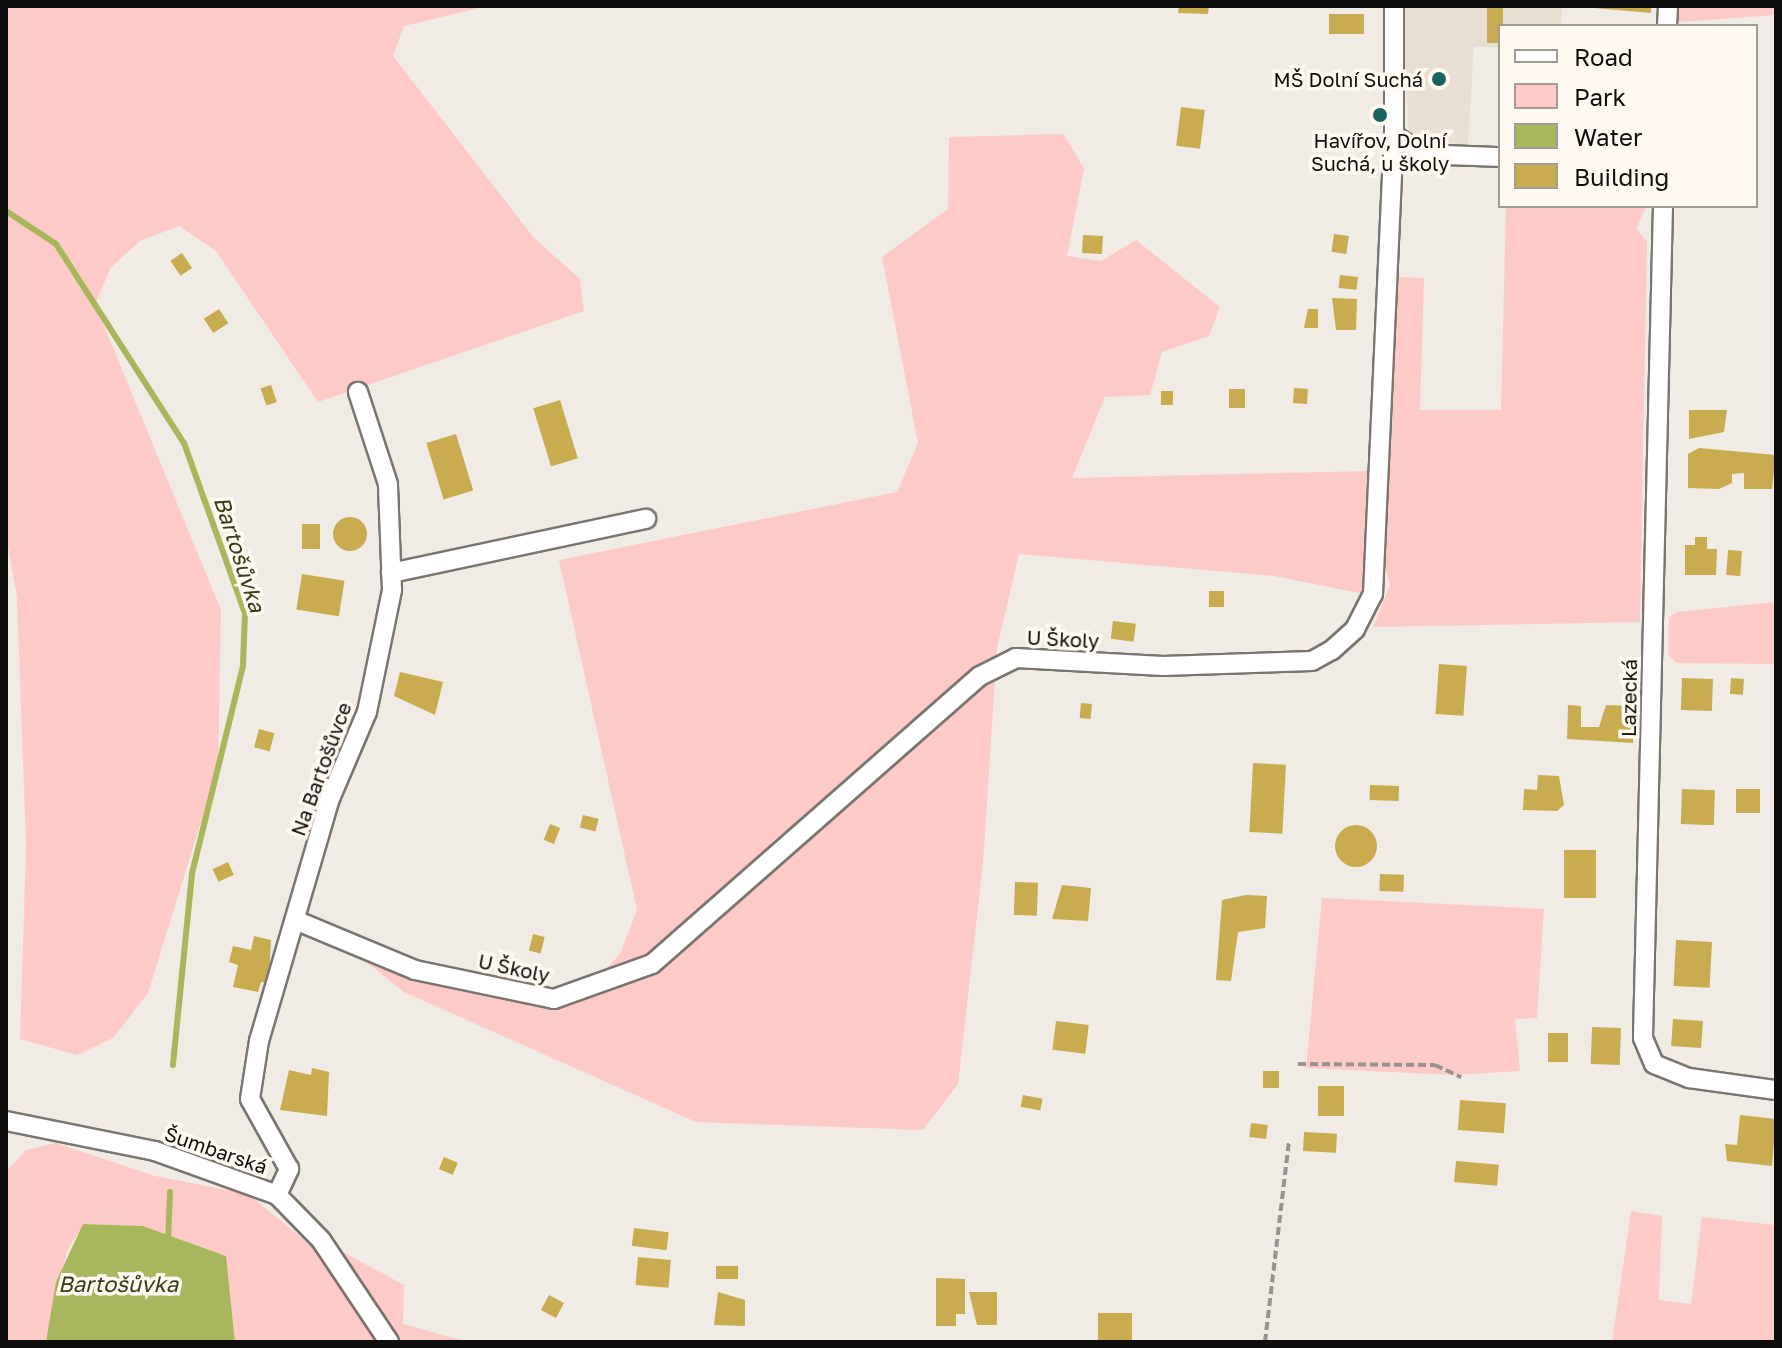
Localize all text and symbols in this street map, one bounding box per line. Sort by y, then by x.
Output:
legend [1498,24,1758,208]
text: Road [1574,42,1633,71]
place label: MŠ Dolní Suchá [1274,67,1423,91]
marker: MŠ Dolní Suchá [1430,70,1448,88]
text: Park [1574,82,1626,111]
marker: Havířov, Dolní Suchá, u školy [1371,106,1389,124]
text: Water [1574,122,1642,151]
place label: Havířov, Dolní Suchá, u školy [1311,128,1449,175]
text: Building [1574,162,1669,191]
water label: Bartošůvka [209,493,271,615]
street label: U Školy [1026,625,1100,653]
street label: Lazecká [1616,659,1642,737]
street label: Na Bartošůvce [286,699,356,839]
street label: U Školy [476,949,552,987]
street label: Šumbarská [162,1121,270,1179]
water label: Bartošůvka [58,1271,178,1297]

